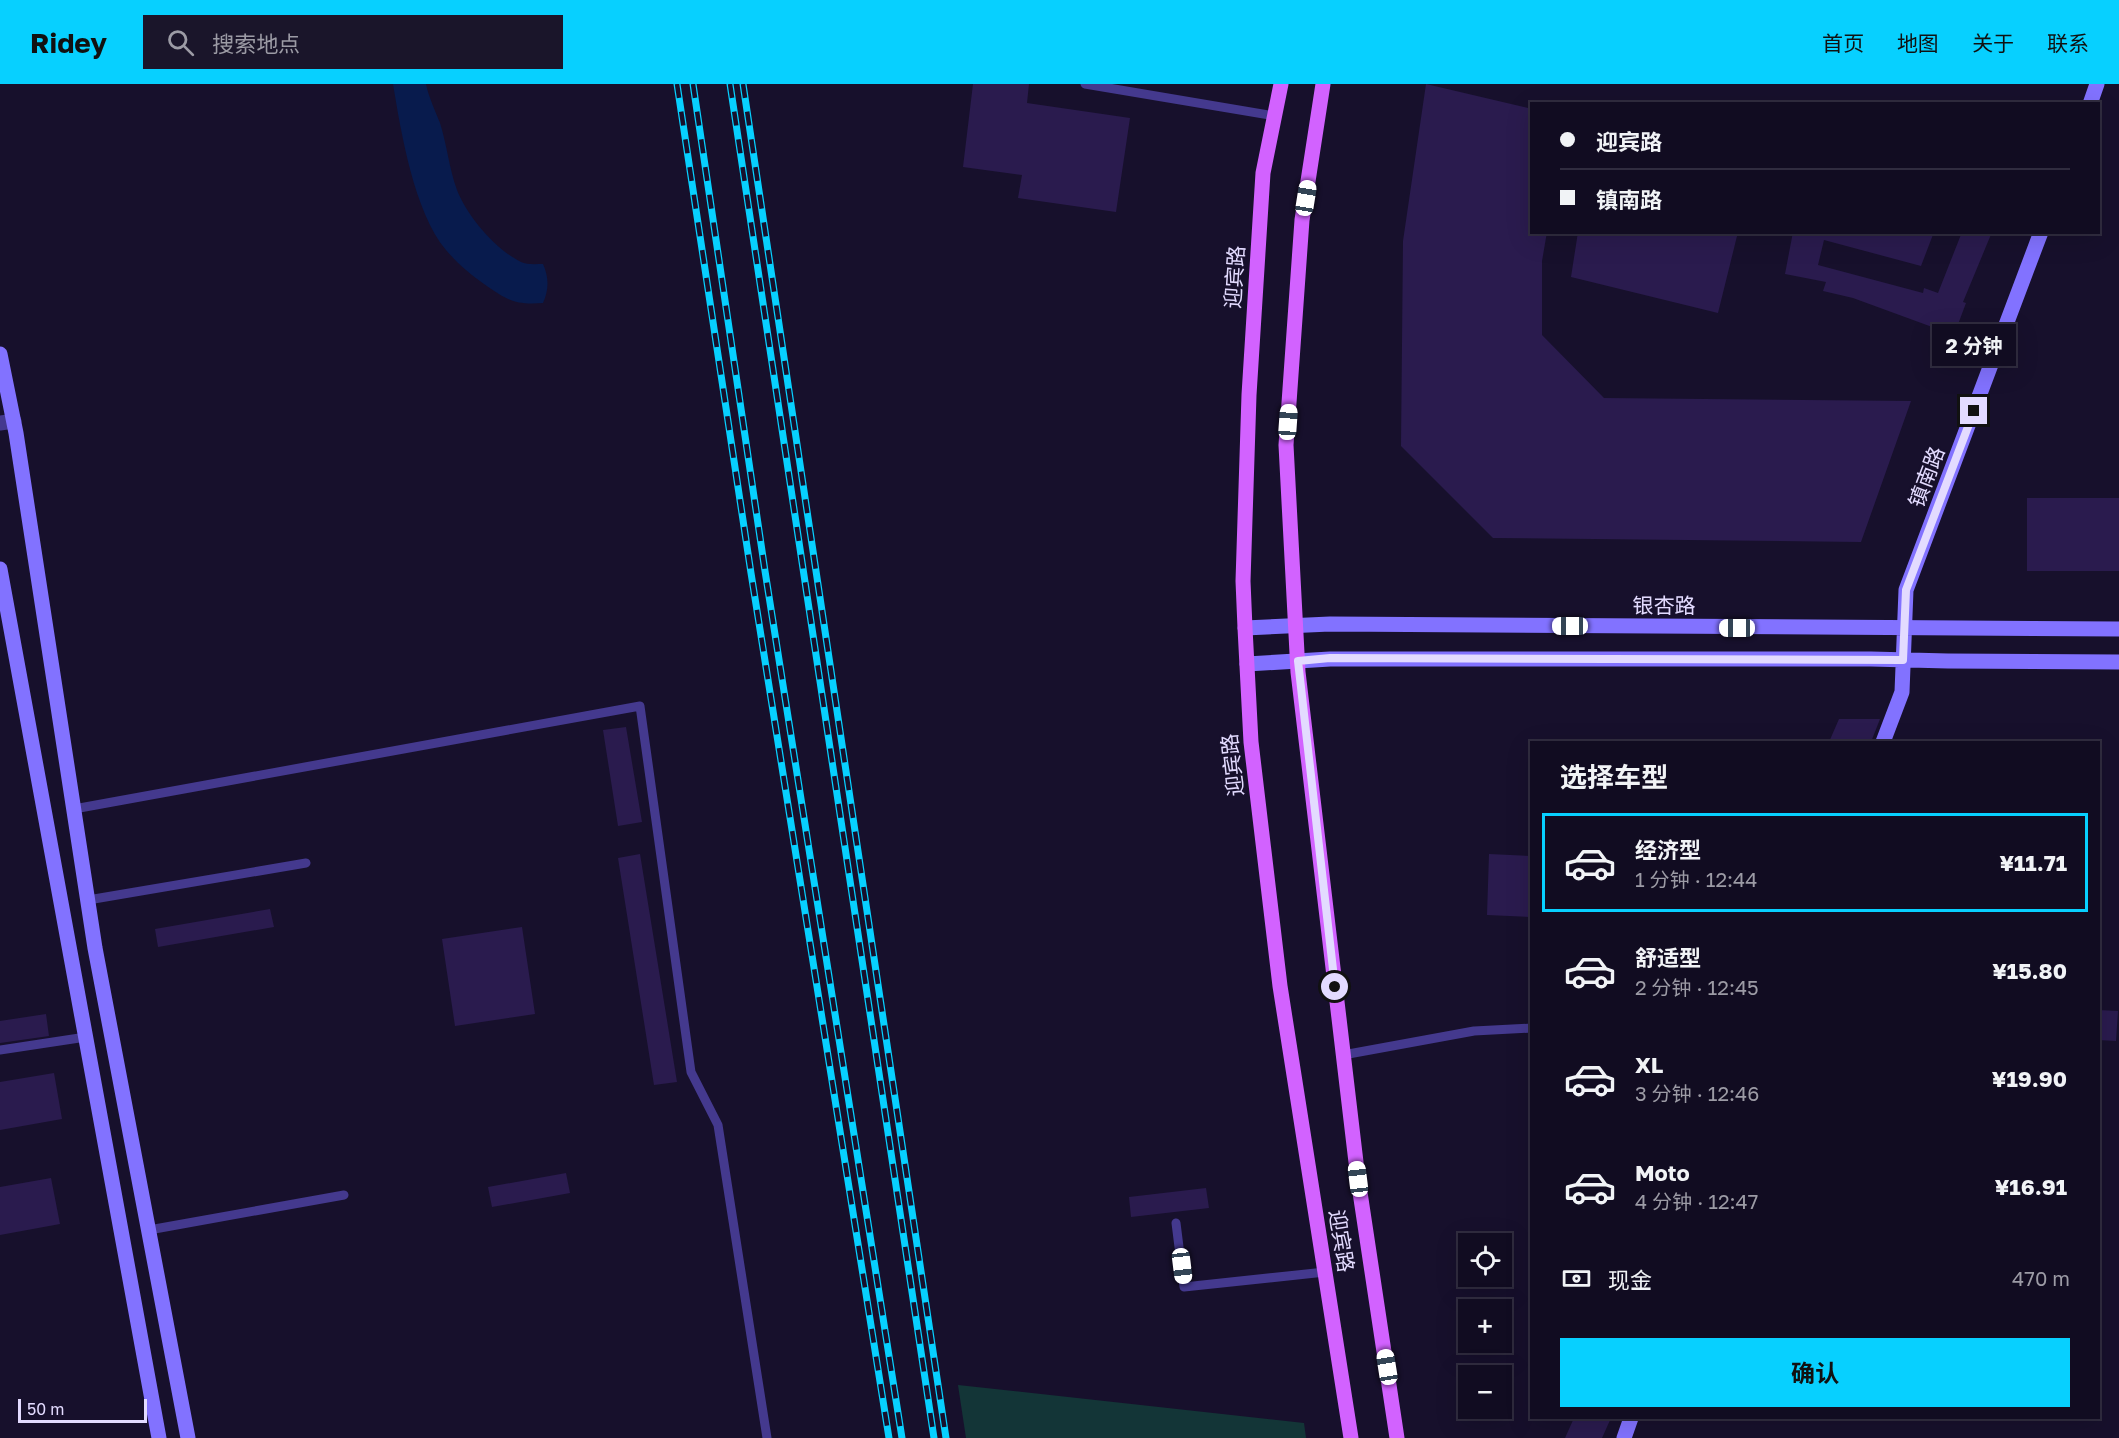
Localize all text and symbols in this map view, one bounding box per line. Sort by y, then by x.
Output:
search box [143,15,563,69]
text: Ridey [30,26,107,59]
icon: search [164,26,197,59]
text: 搜索地点 [212,30,300,57]
text: 首页 [1822,30,1864,56]
text: 地图 [1897,30,1939,56]
text: 关于 [1972,30,2014,56]
text: 联系 [2047,30,2089,56]
text: 迎宾路 [1596,128,1662,155]
car [1294,179,1318,217]
text: 镇南路 [1596,186,1662,213]
street label: 迎宾路 [1219,245,1249,309]
callout: 2 分钟 [1932,324,2016,366]
text: 2 分钟 [1945,333,2003,357]
route end [1960,397,1987,424]
car [1278,403,1298,441]
street label: 镇南路 [1903,443,1949,511]
street label: 银杏路 [1633,592,1696,618]
car [1552,617,1588,635]
car [1719,619,1755,637]
street label: 迎宾路 [1216,732,1248,798]
text: 选择车型 [1560,761,1668,793]
icon: car [1563,836,1617,890]
text: 经济型 [1635,836,1701,863]
text: ¥11.71 [1999,849,2067,876]
text: 1 分钟 · 12:44 [1635,867,1757,891]
icon: car [1563,944,1617,998]
text: 舒适型 [1635,944,1701,971]
text: ¥15.80 [1992,957,2067,984]
route start [1321,973,1348,1000]
text: 2 分钟 · 12:45 [1635,975,1759,999]
text: XL [1635,1051,1663,1078]
icon: car [1563,1052,1617,1106]
text: ¥19.90 [1992,1065,2067,1092]
text: 3 分钟 · 12:46 [1635,1081,1759,1105]
text: Moto [1635,1159,1690,1186]
car [1347,1160,1369,1198]
icon: car [1563,1160,1617,1214]
text: ¥16.91 [1995,1173,2067,1200]
text: 4 分钟 · 12:47 [1635,1189,1758,1213]
street label: 迎宾路 [1324,1208,1360,1274]
map controls [1458,1233,1512,1419]
button: locate [1458,1233,1512,1287]
car [1171,1247,1193,1285]
icon: cash [1560,1262,1593,1295]
text: 现金 [1608,1266,1652,1293]
text: 470 m [2012,1266,2070,1290]
button: + [1458,1299,1512,1353]
button: 确认 [1560,1338,2070,1407]
car [1375,1348,1399,1386]
button: − [1458,1365,1512,1419]
scale bar [18,1396,147,1424]
text: 50 m [27,1399,64,1419]

